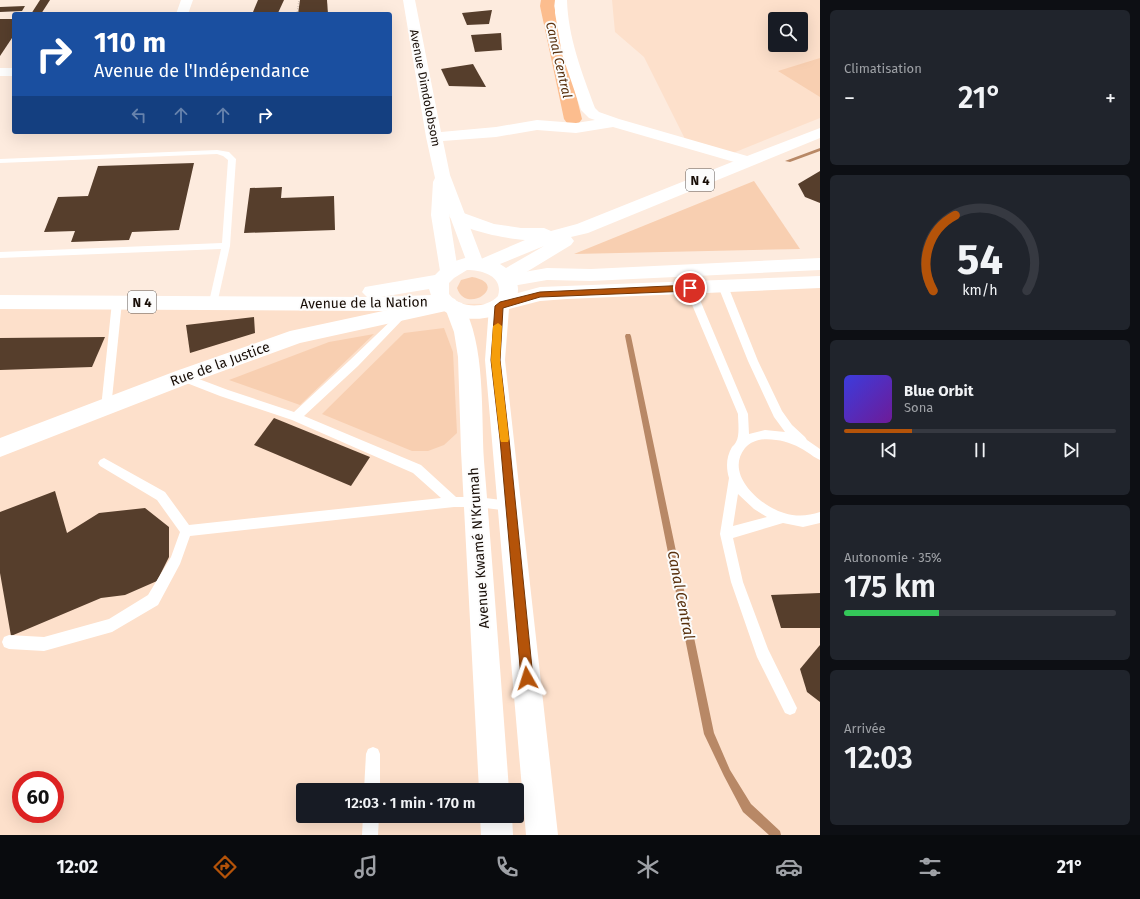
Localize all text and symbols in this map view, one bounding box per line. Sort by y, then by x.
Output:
map controls [768,12,808,52]
button: search [768,12,808,52]
water label: Canal Central [543,20,575,100]
text: 110 m [94,26,166,59]
icon: right [28,28,80,80]
street label: Avenue Dimdolobsom [407,28,443,148]
text: Avenue de l'Indépendance [94,60,309,82]
text: Climatisation [844,61,922,76]
text: 21° [958,80,1002,116]
text: − [844,85,855,112]
text: + [1105,85,1116,112]
icon: left [128,104,150,126]
icon: ahead [170,104,192,126]
icon: ahead [212,104,234,126]
icon: right [254,104,276,126]
road number: N 4 [686,169,714,191]
text: 54 [957,234,1003,284]
pin [673,271,707,305]
icon: arrive [679,277,701,299]
text: km/h [962,281,998,298]
road number: N 4 [128,291,156,313]
street label: Avenue de la Nation [300,293,428,313]
street label: Rue de la Justice [168,338,272,390]
text: Blue Orbit [904,382,973,400]
text: Sona [904,400,933,415]
icon: previous [878,439,900,461]
icon: pause [969,439,991,461]
icon: next [1060,439,1082,461]
street label: Avenue Kwamé N'Krumah [465,467,493,629]
water label: Canal Central [664,549,698,641]
text: Autonomie · 35% [844,550,942,565]
text: 175 km [844,569,936,605]
position arrow [506,657,548,699]
text: Arrivée [844,721,886,736]
text: 12:03 [844,740,913,776]
speed limit sign: 60 [12,771,64,823]
text: 12:03 · 1 min · 170 m [344,794,476,812]
icon: directions [211,853,239,881]
icon: music [352,853,380,881]
icon: phone [493,853,521,881]
icon: climate [634,853,662,881]
icon: car [775,853,803,881]
icon: filters [916,853,944,881]
text: 12:02 [56,856,98,878]
text: 21° [1057,856,1083,878]

